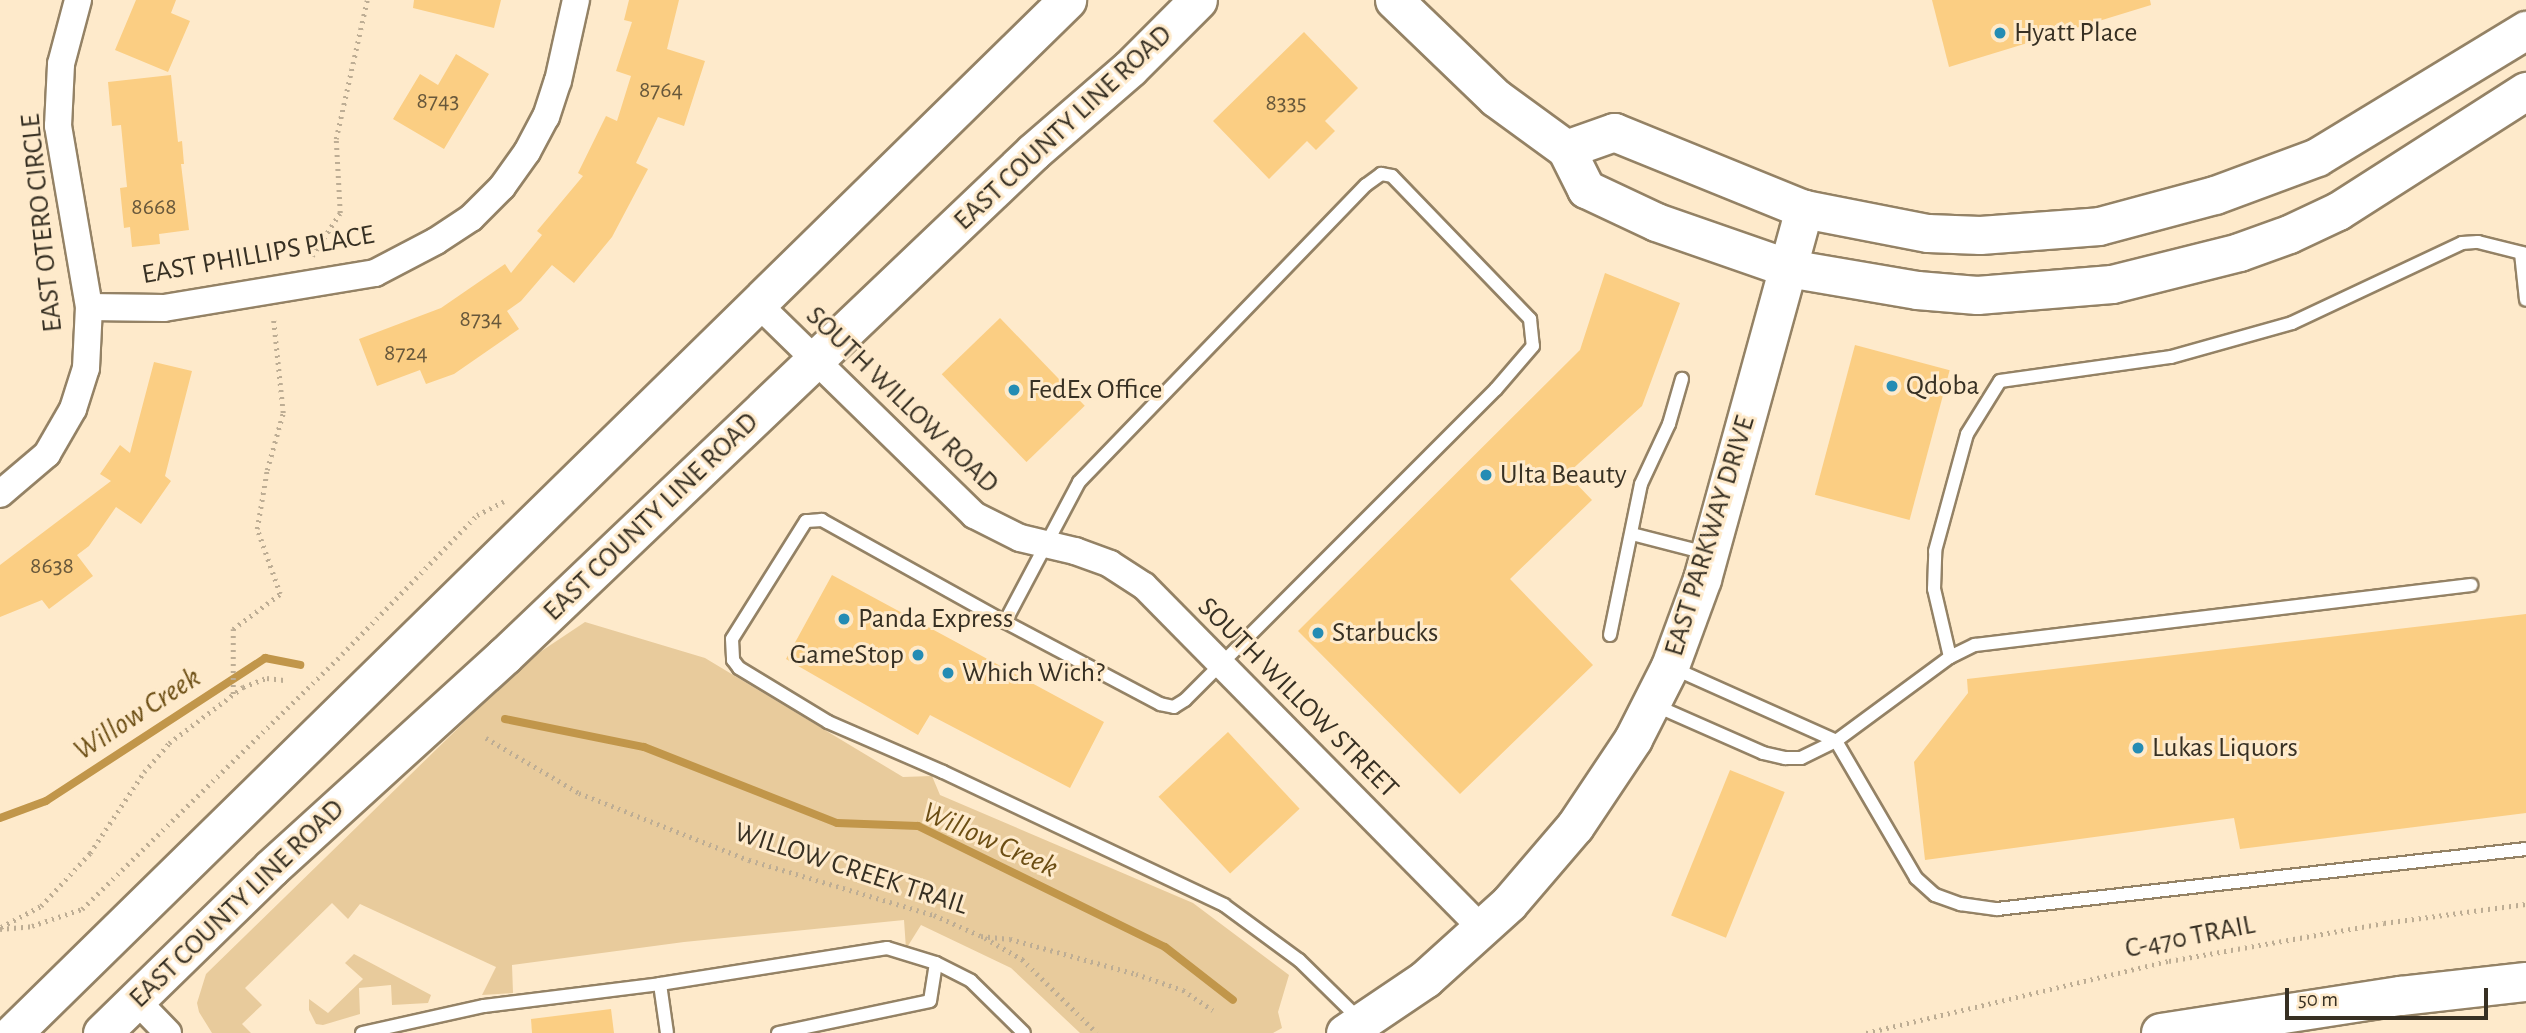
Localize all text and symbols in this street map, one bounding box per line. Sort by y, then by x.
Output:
place label: Hyatt Place [2014,16,2137,50]
street label: EAST COUNTY LINE ROAD [947,18,1179,238]
marker: Hyatt Place [1992,25,2008,41]
house number: 8764 [639,77,683,105]
house number: 8743 [417,88,459,116]
house number: 8335 [1265,90,1307,118]
street label: EAST OTERO CIRCLE [14,112,70,334]
house number: 8668 [131,194,177,222]
street label: EAST PHILLIPS PLACE [139,218,377,292]
street label: SOUTH WILLOW ROAD [799,299,1005,501]
house number: 8734 [460,306,502,334]
house number: 8724 [384,340,428,368]
place label: Qdoba [1906,369,1979,403]
place label: FedEx Office [1028,373,1162,407]
marker: Qdoba [1884,378,1900,394]
marker: FedEx Office [1006,382,1022,398]
street label: EAST COUNTY LINE ROAD [537,406,765,628]
street label: EAST PARKWAY DRIVE [1657,412,1763,660]
place label: Ulta Beauty [1500,458,1627,492]
marker: Ulta Beauty [1478,467,1494,483]
house number: 8638 [30,553,74,581]
street label: SOUTH WILLOW STREET [1190,590,1406,806]
place label: Panda Express [858,602,1013,636]
marker: Panda Express [836,611,852,627]
place label: Starbucks [1332,616,1438,650]
marker: Starbucks [1310,625,1326,641]
place label: GameStop [790,638,904,672]
marker: GameStop [910,647,926,663]
place label: Which Wich? [962,656,1104,690]
water label: Willow Creek [67,660,207,768]
marker: Which Wich? [940,665,956,681]
place label: Lukas Liquors [2152,731,2298,765]
marker: Lukas Liquors [2130,740,2146,756]
street label: EAST COUNTY LINE ROAD [123,793,351,1015]
water label: Willow Creek [917,794,1063,886]
street label: WILLOW CREEK TRAIL [730,815,972,923]
street label: C-470 TRAIL [2122,908,2258,966]
scale bar [2288,974,2491,1018]
text: 50 m [2298,989,2338,1010]

